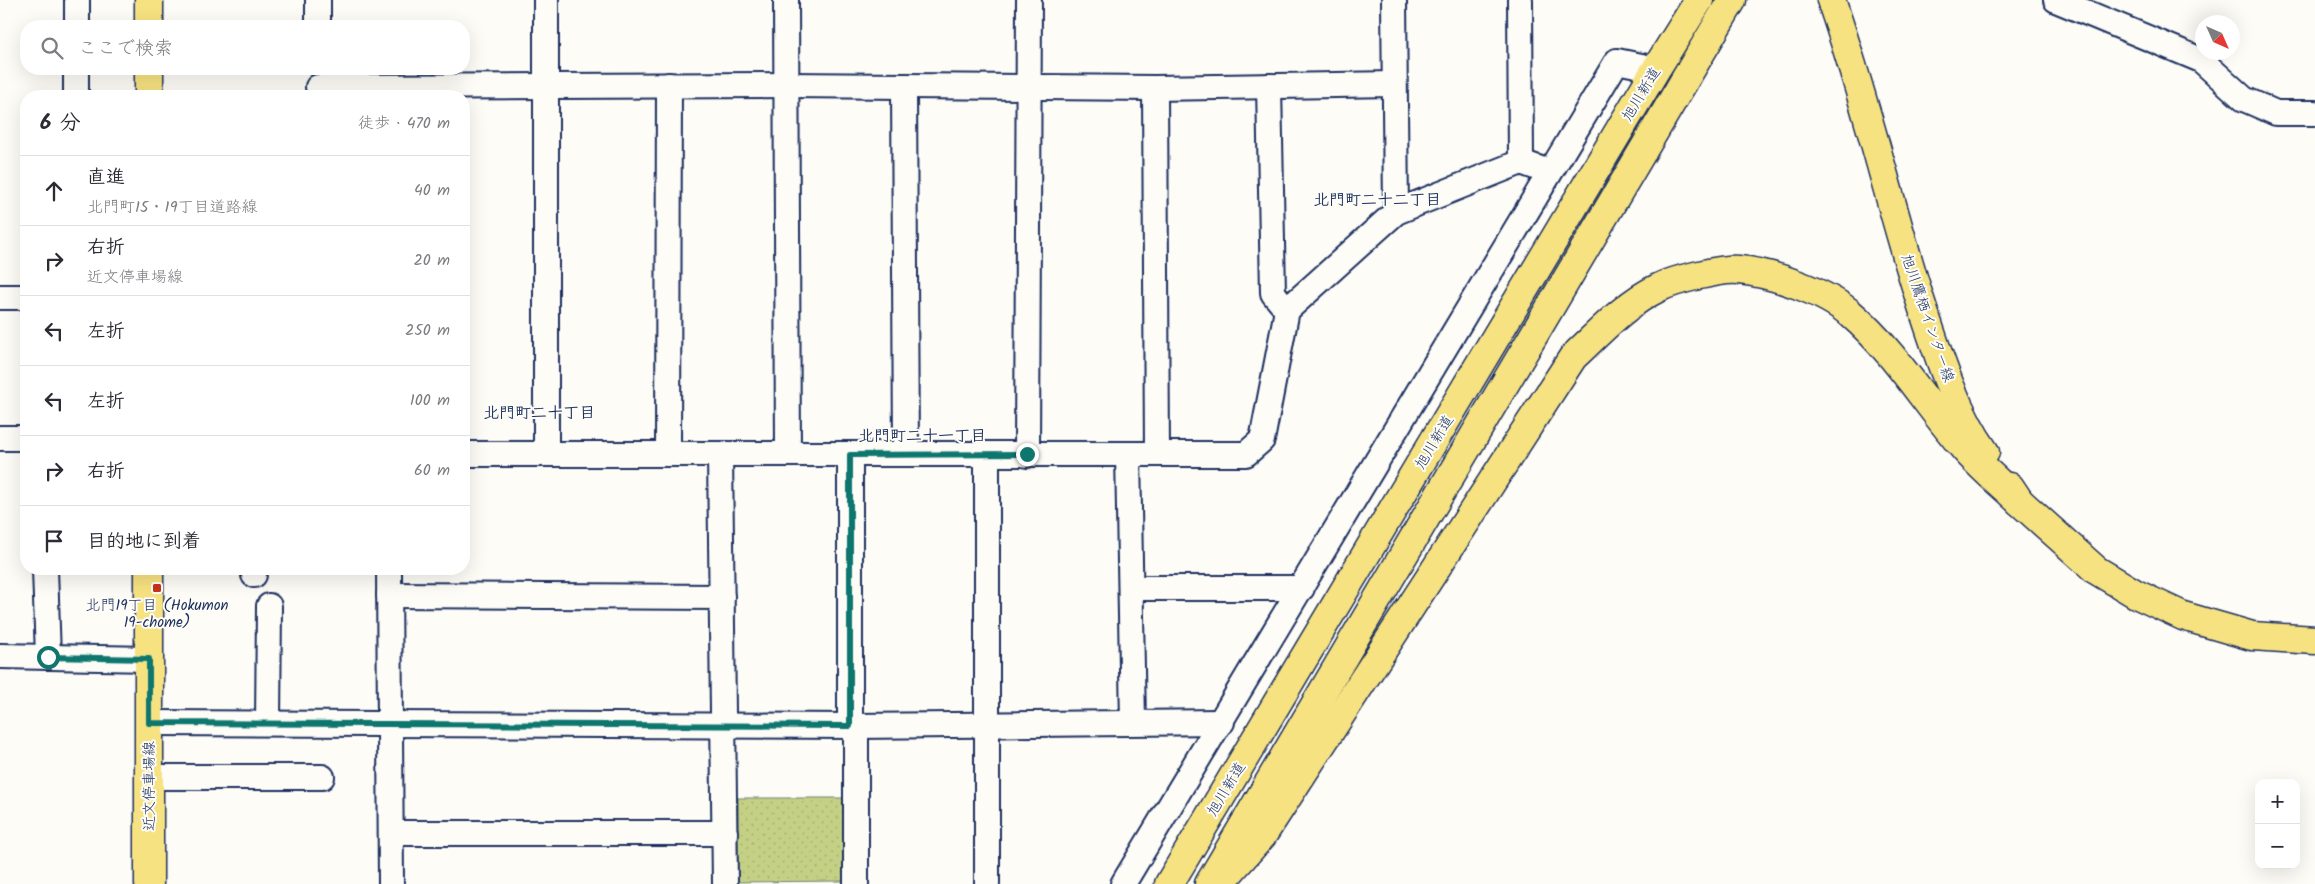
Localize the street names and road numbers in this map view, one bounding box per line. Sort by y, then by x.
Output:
street label: 旭川新道 [1616,63,1668,126]
street label: 旭川鷹栖インター線 [1894,251,1960,386]
street label: 旭川新道 [1409,411,1461,474]
street label: 近文停車場線 [138,741,162,831]
street label: 旭川新道 [1201,758,1253,821]

